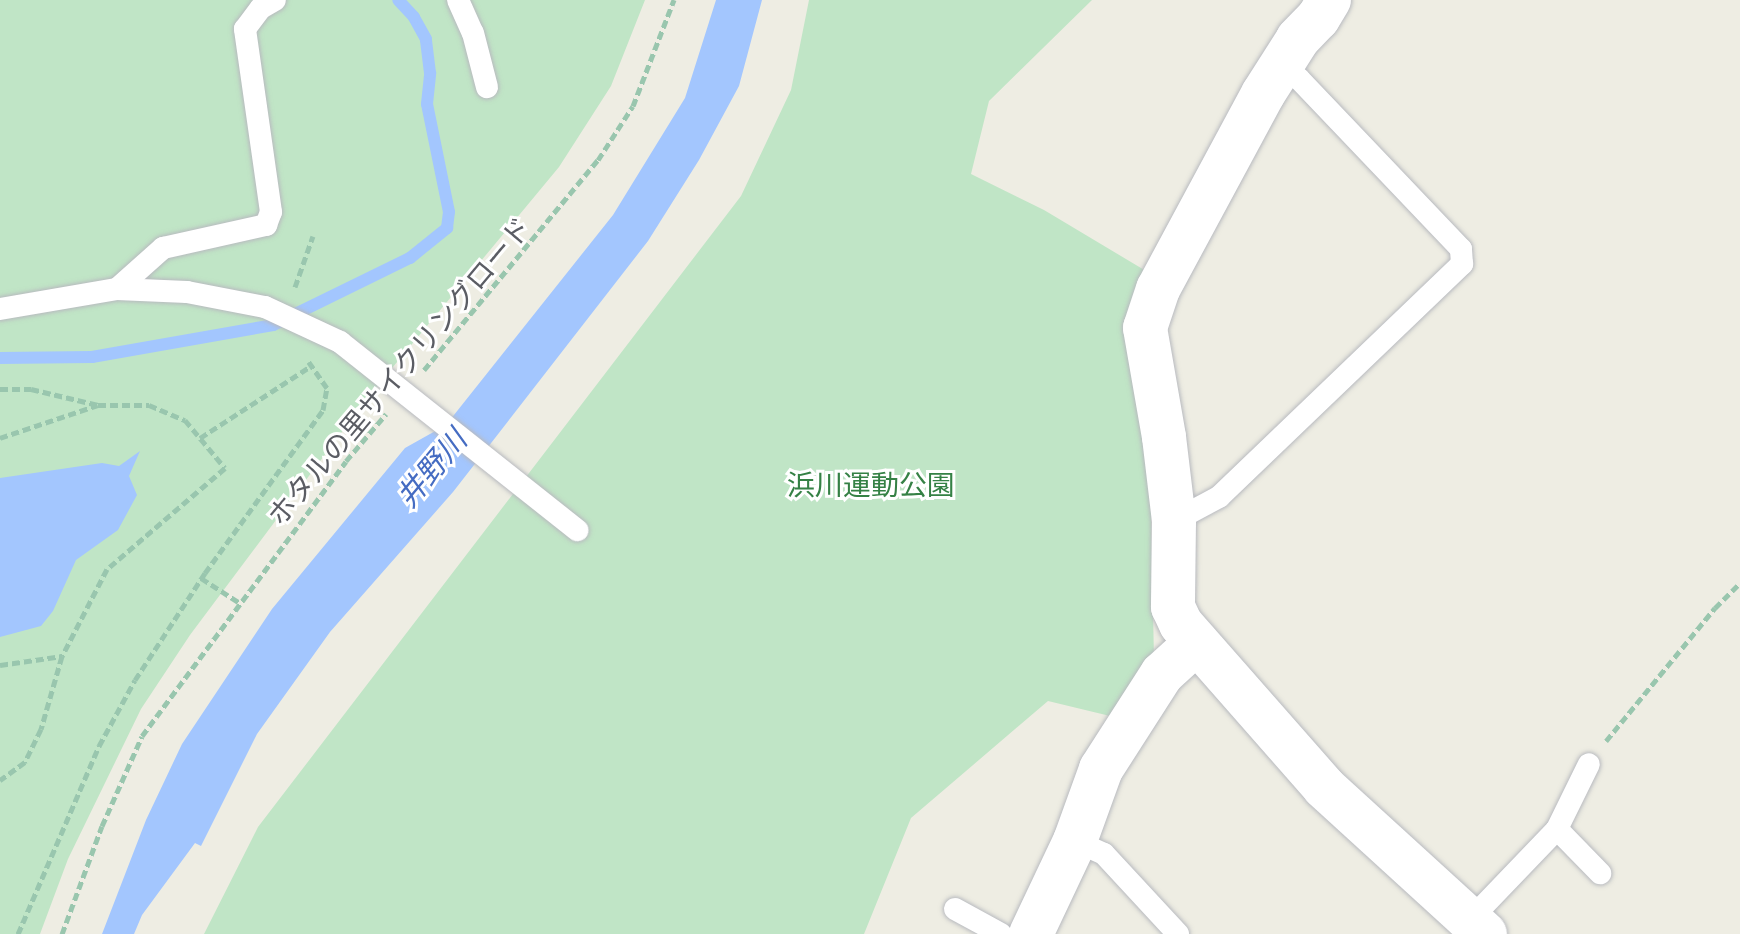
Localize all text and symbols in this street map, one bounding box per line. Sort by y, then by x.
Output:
street label: ホタルの里サイクリングロード [261,211,539,533]
water label: 井野川 [389,423,475,515]
park label: 浜川運動公園 [787,469,955,503]

